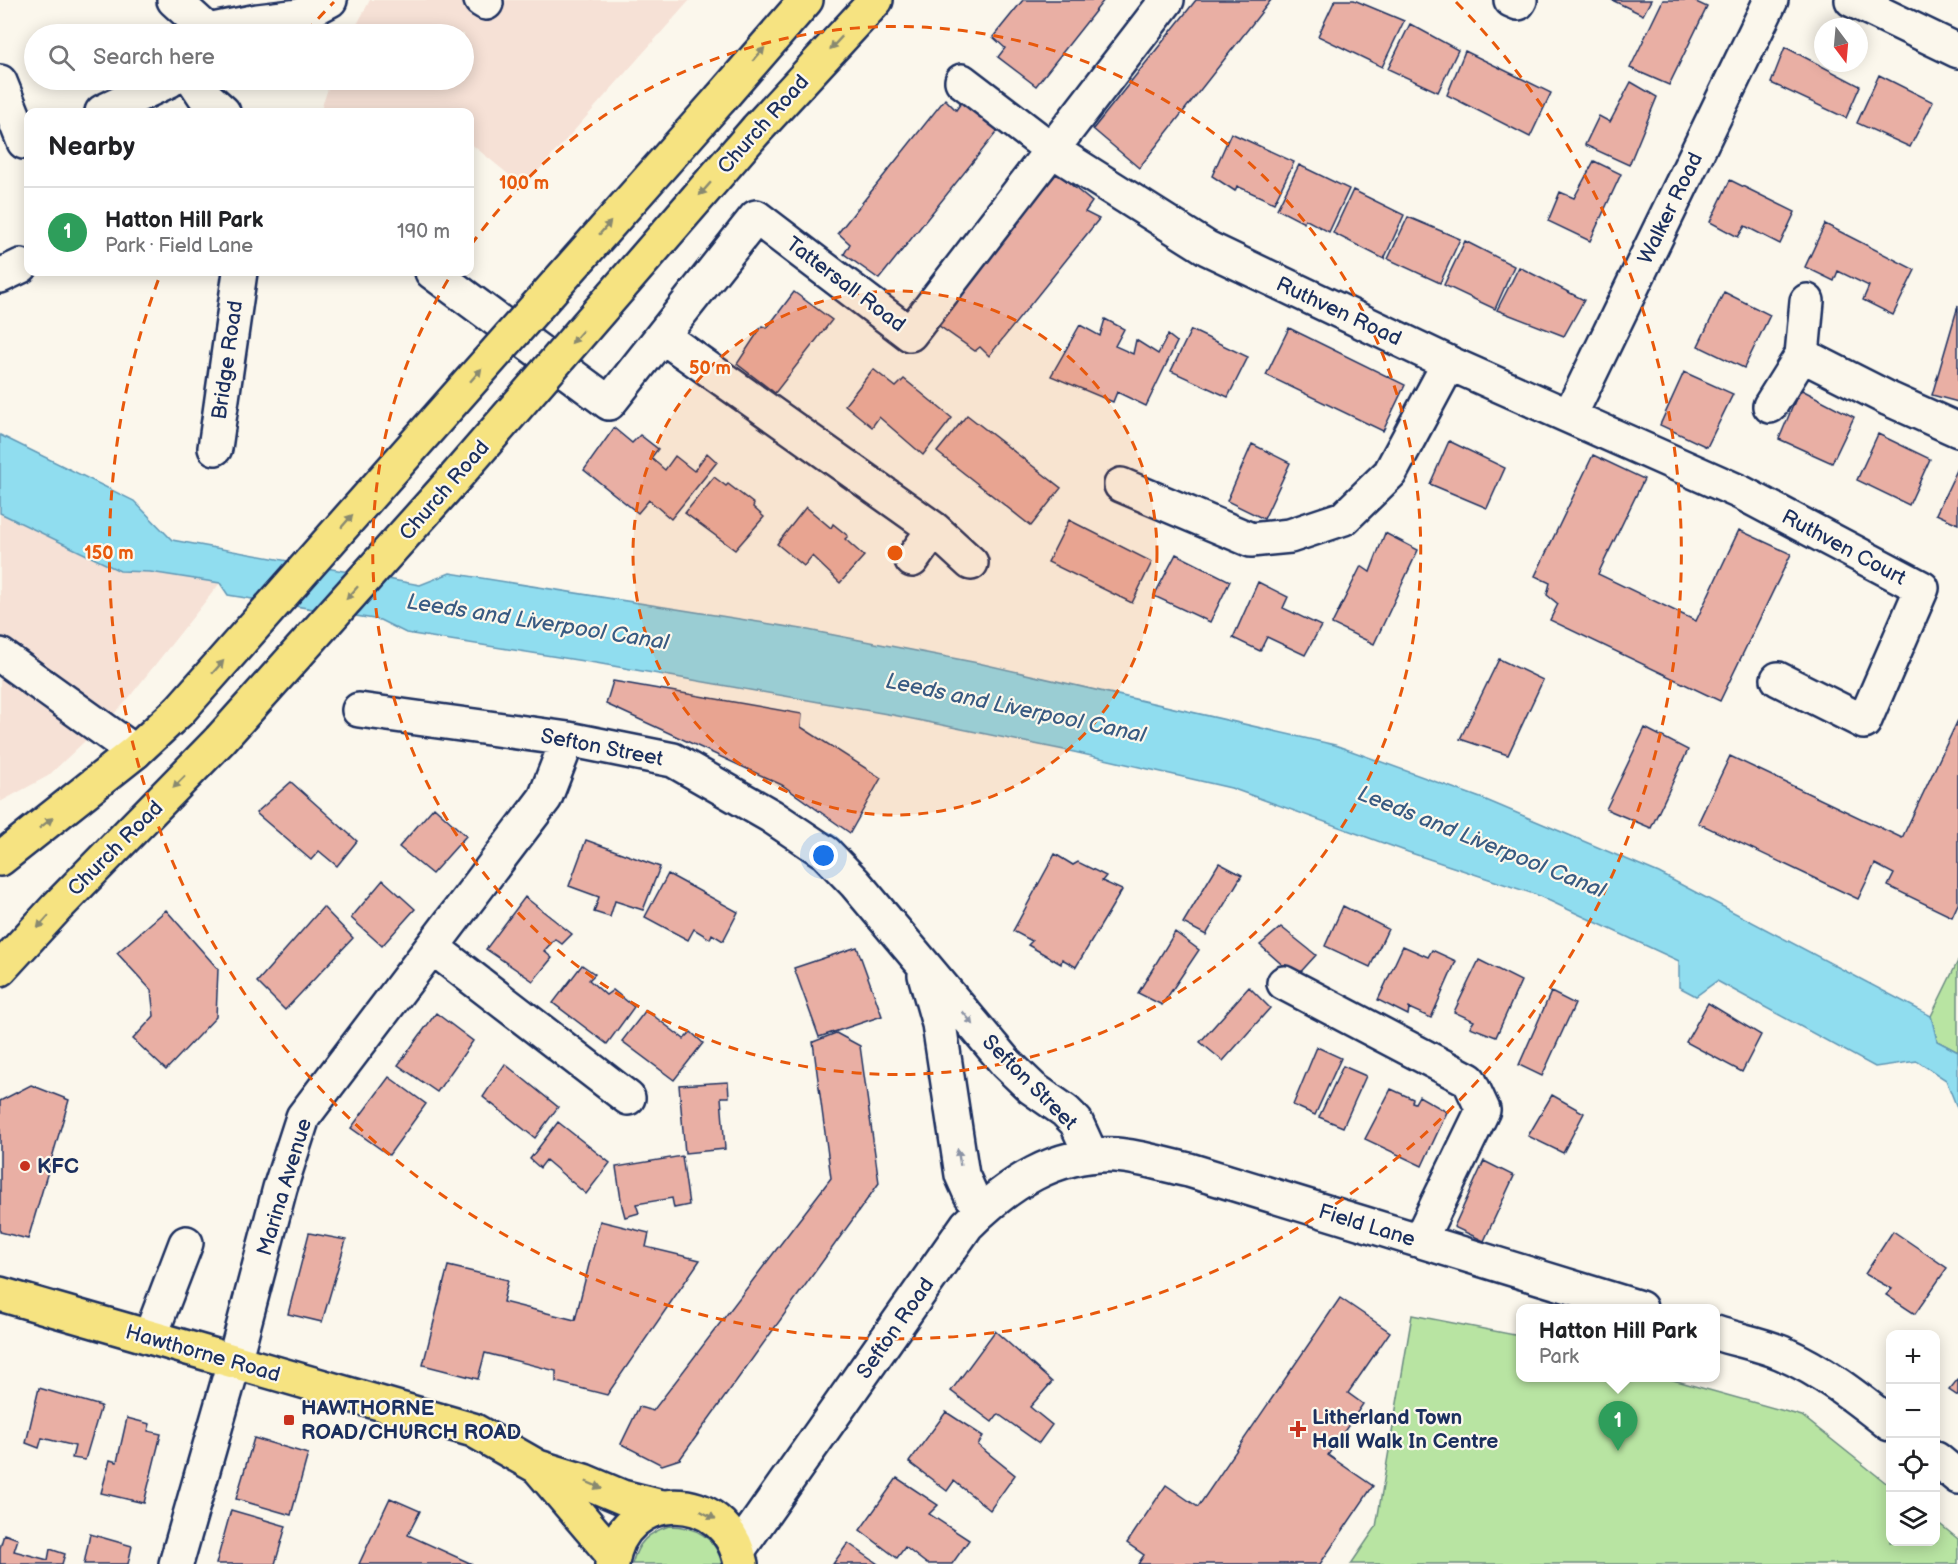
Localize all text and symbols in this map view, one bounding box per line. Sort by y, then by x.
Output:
north arrow [1814,18,1868,72]
search box [24,24,474,90]
one-way arrow [830,36,844,50]
icon: search [45,41,78,74]
text: Search here [93,44,215,71]
one-way arrow [752,47,765,62]
street label: Church Road [712,70,814,179]
text: Nearby [48,132,135,163]
street label: Walker Road [1633,148,1708,268]
text: 100 m [499,173,549,194]
one-way arrow [699,181,712,196]
text: Hatton Hill Park [105,207,263,234]
text: 1 [63,220,72,244]
text: 190 m [397,220,450,244]
one-way arrow [598,221,612,236]
street label: Tattersall Road [781,231,910,337]
text: Park · Field Lane [105,234,253,258]
street label: Ruthven Road [1272,272,1405,351]
street label: Bridge Road [207,299,248,421]
one-way arrow [571,329,584,345]
text: 50 m [689,358,731,379]
one-way arrow [469,368,482,383]
street label: Church Road [394,435,495,546]
street label: Ruthven Court [1777,504,1911,591]
one-way arrow [340,514,353,529]
text: 150 m [84,543,134,564]
centre of rings [885,543,905,563]
one-way arrow [345,586,359,601]
water label: Leeds and Liverpool Canal [405,588,672,657]
one-way arrow [211,660,224,675]
water label: Leeds and Liverpool Canal [883,668,1149,749]
street label: Sefton Street [539,723,666,772]
one-way arrow [172,775,187,789]
water label: Leeds and Liverpool Canal [1354,780,1610,905]
street label: Church Road [62,795,168,901]
one-way arrow [38,817,54,830]
your location [809,841,838,870]
one-way arrow [36,914,50,929]
one-way arrow [961,1010,974,1026]
street label: Sefton Street [977,1030,1083,1135]
street label: Marina Avenue [252,1115,317,1259]
one-way arrow [955,1147,964,1166]
place label: KFC [37,1154,79,1179]
marker: KFC [18,1159,32,1173]
street label: Field Lane [1316,1199,1418,1252]
street label: Sefton Road [851,1273,939,1384]
popup [1516,1304,1720,1382]
text: Hatton Hill Park [1539,1318,1697,1345]
street label: Hawthorne Road [123,1319,283,1388]
map controls [1886,1330,1940,1546]
button: + [1886,1330,1940,1384]
text: Park [1539,1345,1579,1369]
button: − [1886,1384,1940,1438]
place label: HAWTHORNE ROAD/CHURCH ROAD [301,1396,521,1445]
pin: 1 [1598,1402,1638,1451]
place label: Litherland Town Hall Walk In Centre [1312,1405,1498,1454]
marker: HAWTHORNE ROAD/CHURCH ROAD [282,1413,296,1427]
marker: Litherland Town Hall Walk In Centre [1289,1420,1307,1438]
button: locate [1886,1438,1940,1492]
one-way arrow [585,1481,603,1490]
button: layers [1886,1492,1940,1546]
one-way arrow [700,1510,717,1520]

